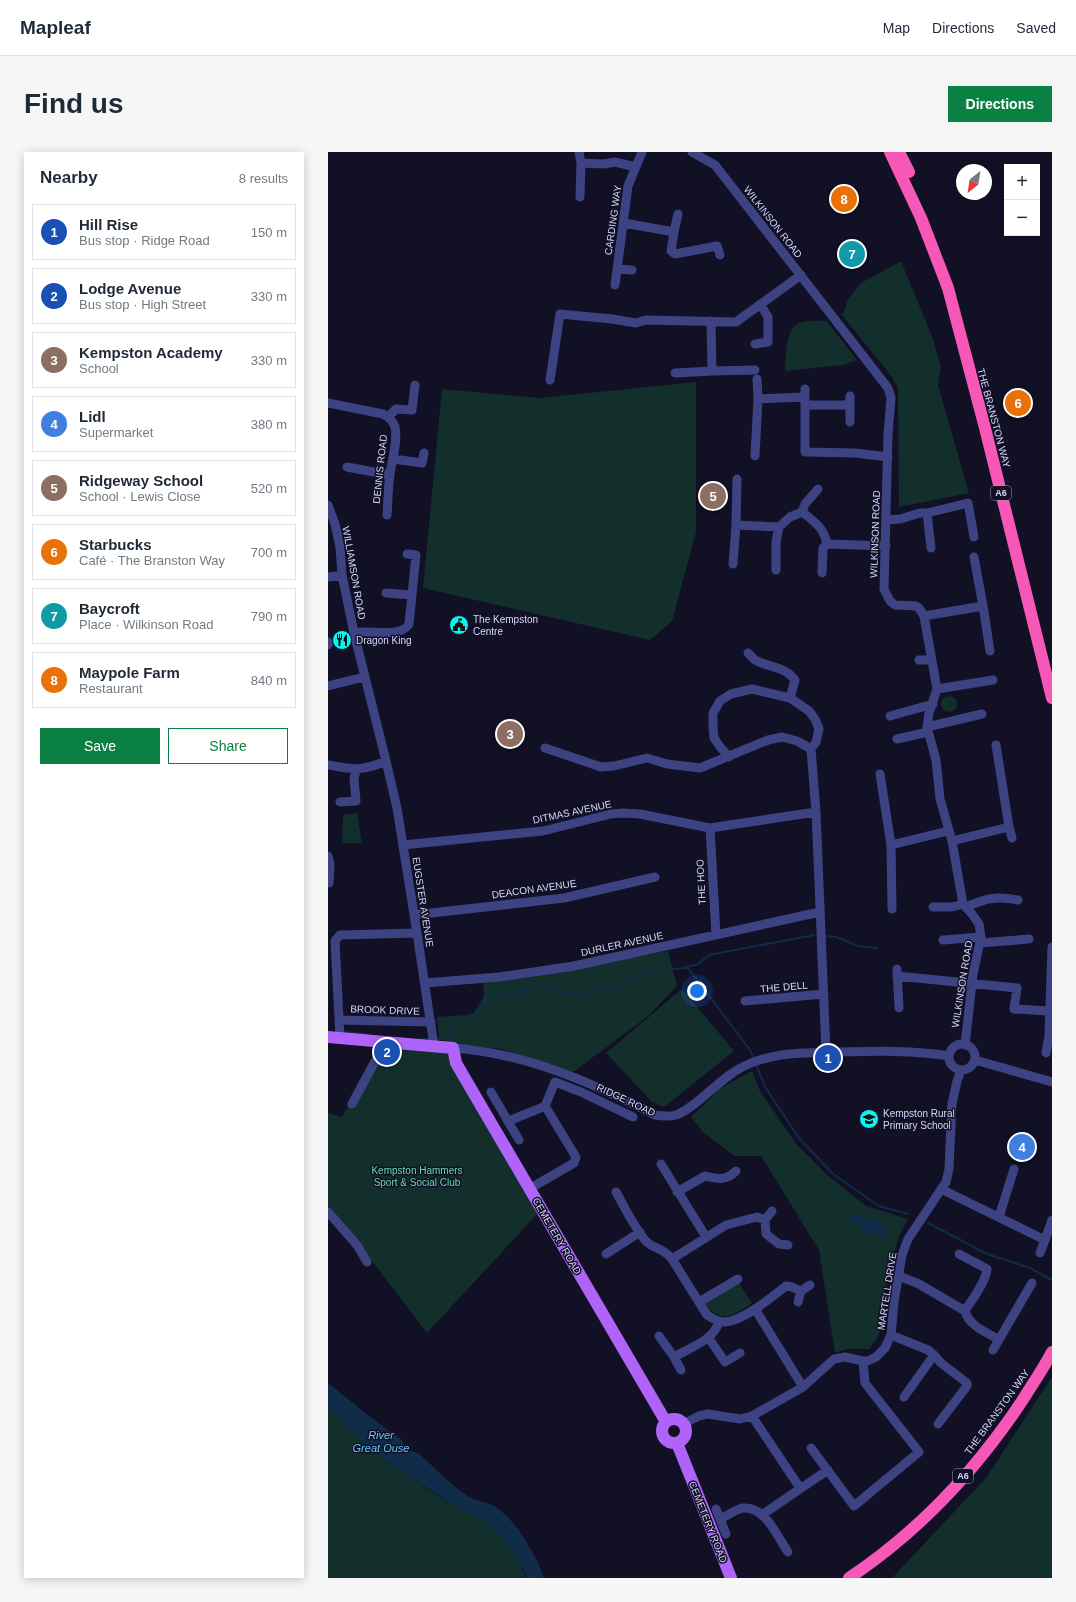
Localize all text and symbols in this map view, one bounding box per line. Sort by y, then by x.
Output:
text: Mapleaf [20,17,91,38]
text: Map [883,20,910,36]
text: Directions [932,20,994,36]
text: Saved [1016,20,1056,36]
button: Directions [948,86,1052,122]
text: Find us [24,88,124,119]
north arrow [956,164,992,200]
map controls [1004,164,1040,236]
button: + [1004,164,1040,200]
text: Nearby [40,168,98,187]
text: 8 results [239,171,288,186]
street label: CARDING WAY [603,184,623,256]
street label: WILKINSON ROAD [742,184,804,260]
pin: 8 [831,184,857,214]
button: − [1004,200,1040,236]
text: Hill Rise [79,216,138,233]
text: 1 [50,225,58,240]
text: 150 m [251,225,287,240]
text: Bus stop · Ridge Road [79,233,210,248]
pin: 7 [839,239,865,269]
text: Lodge Avenue [79,280,181,297]
text: 2 [50,289,58,304]
text: 330 m [251,289,287,304]
text: Bus stop · High Street [79,297,206,312]
text: Kempston Academy [79,344,223,361]
text: 3 [50,353,58,368]
text: 330 m [251,353,287,368]
text: School [79,361,119,376]
street label: THE BRANSTON WAY [975,367,1013,469]
pin: 6 [1005,388,1031,418]
text: Lidl [79,408,106,425]
text: 4 [50,417,58,432]
text: 380 m [251,417,287,432]
text: Supermarket [79,425,153,440]
street label: DENNIS ROAD [371,434,389,504]
text: Ridgeway School [79,472,203,489]
text: 5 [50,481,58,496]
text: 520 m [251,481,287,496]
pin: 5 [700,481,726,511]
road number: A6 [991,486,1011,500]
text: School · Lewis Close [79,489,200,504]
street label: WILKINSON ROAD [868,490,882,578]
street label: WILLIAMSON ROAD [340,526,368,620]
text: Starbucks [79,536,152,553]
text: 6 [50,545,58,560]
text: 700 m [251,545,287,560]
text: Café · The Branston Way [79,553,225,568]
text: Baycroft [79,600,140,617]
text: 7 [50,609,58,624]
text: 790 m [251,609,287,624]
public building icon: The Kempston Centre [448,614,470,636]
place label: The Kempston Centre [473,614,538,637]
text: Place · Wilkinson Road [79,617,213,632]
restaurant icon: Dragon King [331,629,353,651]
place label: Dragon King [356,635,412,646]
text: Maypole Farm [79,664,180,681]
text: 8 [50,673,58,688]
text: 840 m [251,673,287,688]
text: Restaurant [79,681,143,696]
pin: 3 [497,719,523,749]
button: Save [40,728,160,764]
button: Share [168,728,288,764]
street label: DITMAS AVENUE [532,798,613,826]
street label: EUGSTER AVENUE [410,856,436,948]
street label: THE HOO [694,859,708,905]
street label: DEACON AVENUE [491,878,577,900]
street label: DURLER AVENUE [580,930,664,958]
street label: WILKINSON ROAD [950,940,974,1028]
street label: THE DELL [760,979,809,995]
your location [687,981,707,1001]
street label: BROOK DRIVE [350,1003,420,1017]
pin: 2 [374,1037,400,1067]
pin: 1 [815,1043,841,1073]
street label: RIDGE ROAD [595,1082,657,1118]
school or university icon: Kempston Rural Primary School [858,1108,880,1130]
place label: Kempston Rural Primary School [883,1108,955,1131]
pin: 4 [1009,1132,1035,1162]
park label: Kempston Hammers Sport & Social Club [371,1165,463,1188]
street label: CEMETERY ROAD [531,1196,583,1276]
street label: MARTELL DRIVE [875,1251,899,1331]
street label: THE BRANSTON WAY [962,1367,1032,1457]
water label: River Great Ouse [353,1429,409,1454]
road number: A6 [953,1469,973,1483]
street label: CEMETERY ROAD [687,1480,729,1564]

